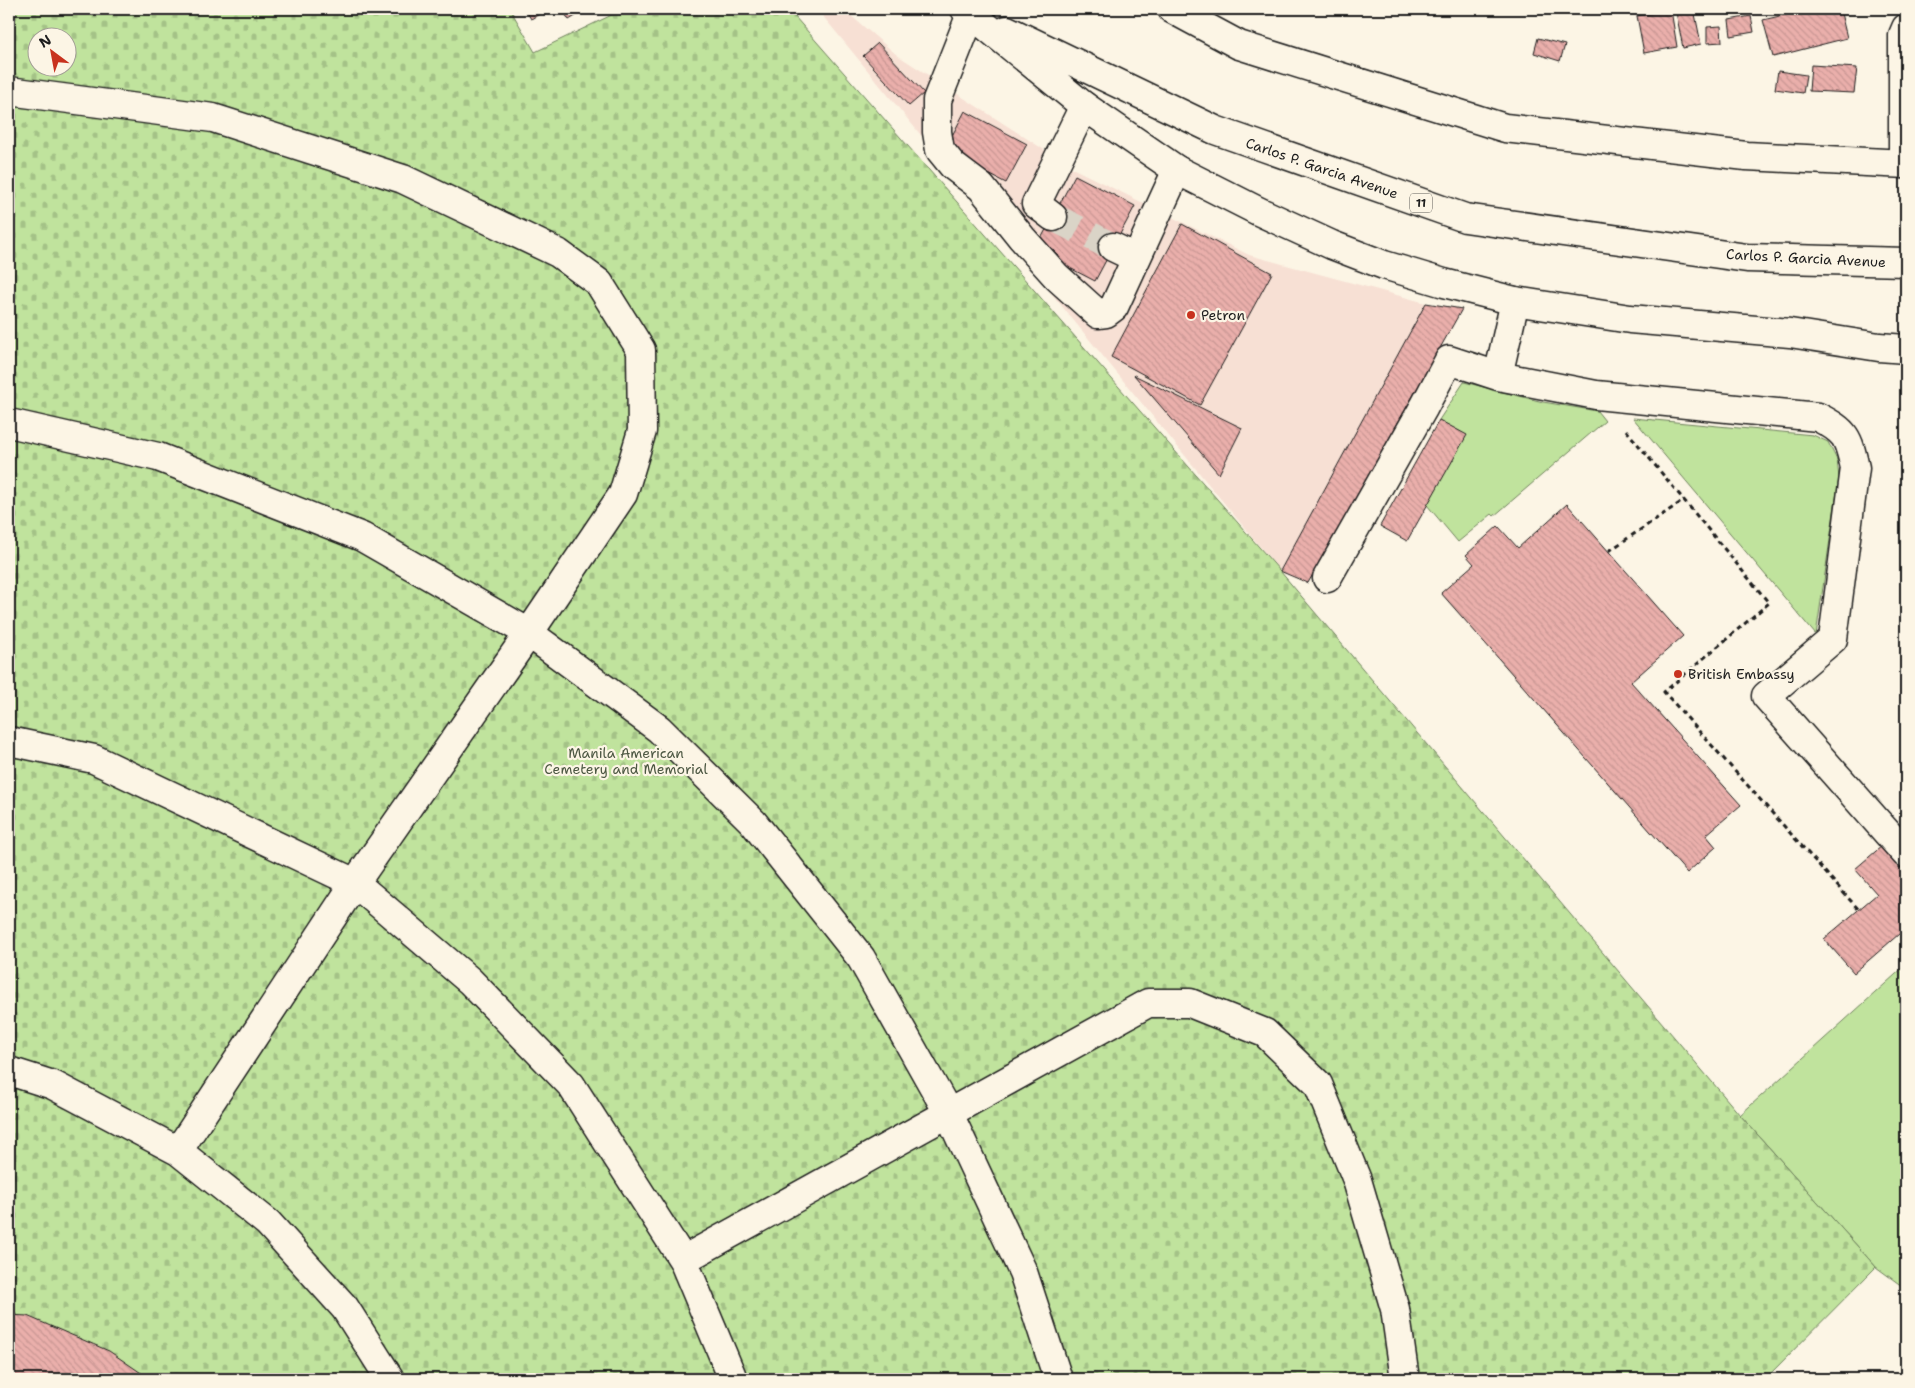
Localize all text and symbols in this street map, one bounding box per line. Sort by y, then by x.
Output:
north arrow [28,28,78,78]
text: N [36,30,55,52]
street label: Carlos P. Garcia Avenue [1243,133,1401,203]
road number: 11 [1410,194,1432,212]
street label: Carlos P. Garcia Avenue [1726,245,1887,271]
place label: Petron [1201,306,1246,324]
marker: Petron [1185,309,1197,321]
place label: British Embassy [1688,665,1795,683]
marker: British Embassy [1672,668,1684,680]
park label: Manila American Cemetery and Memorial [544,744,708,778]

